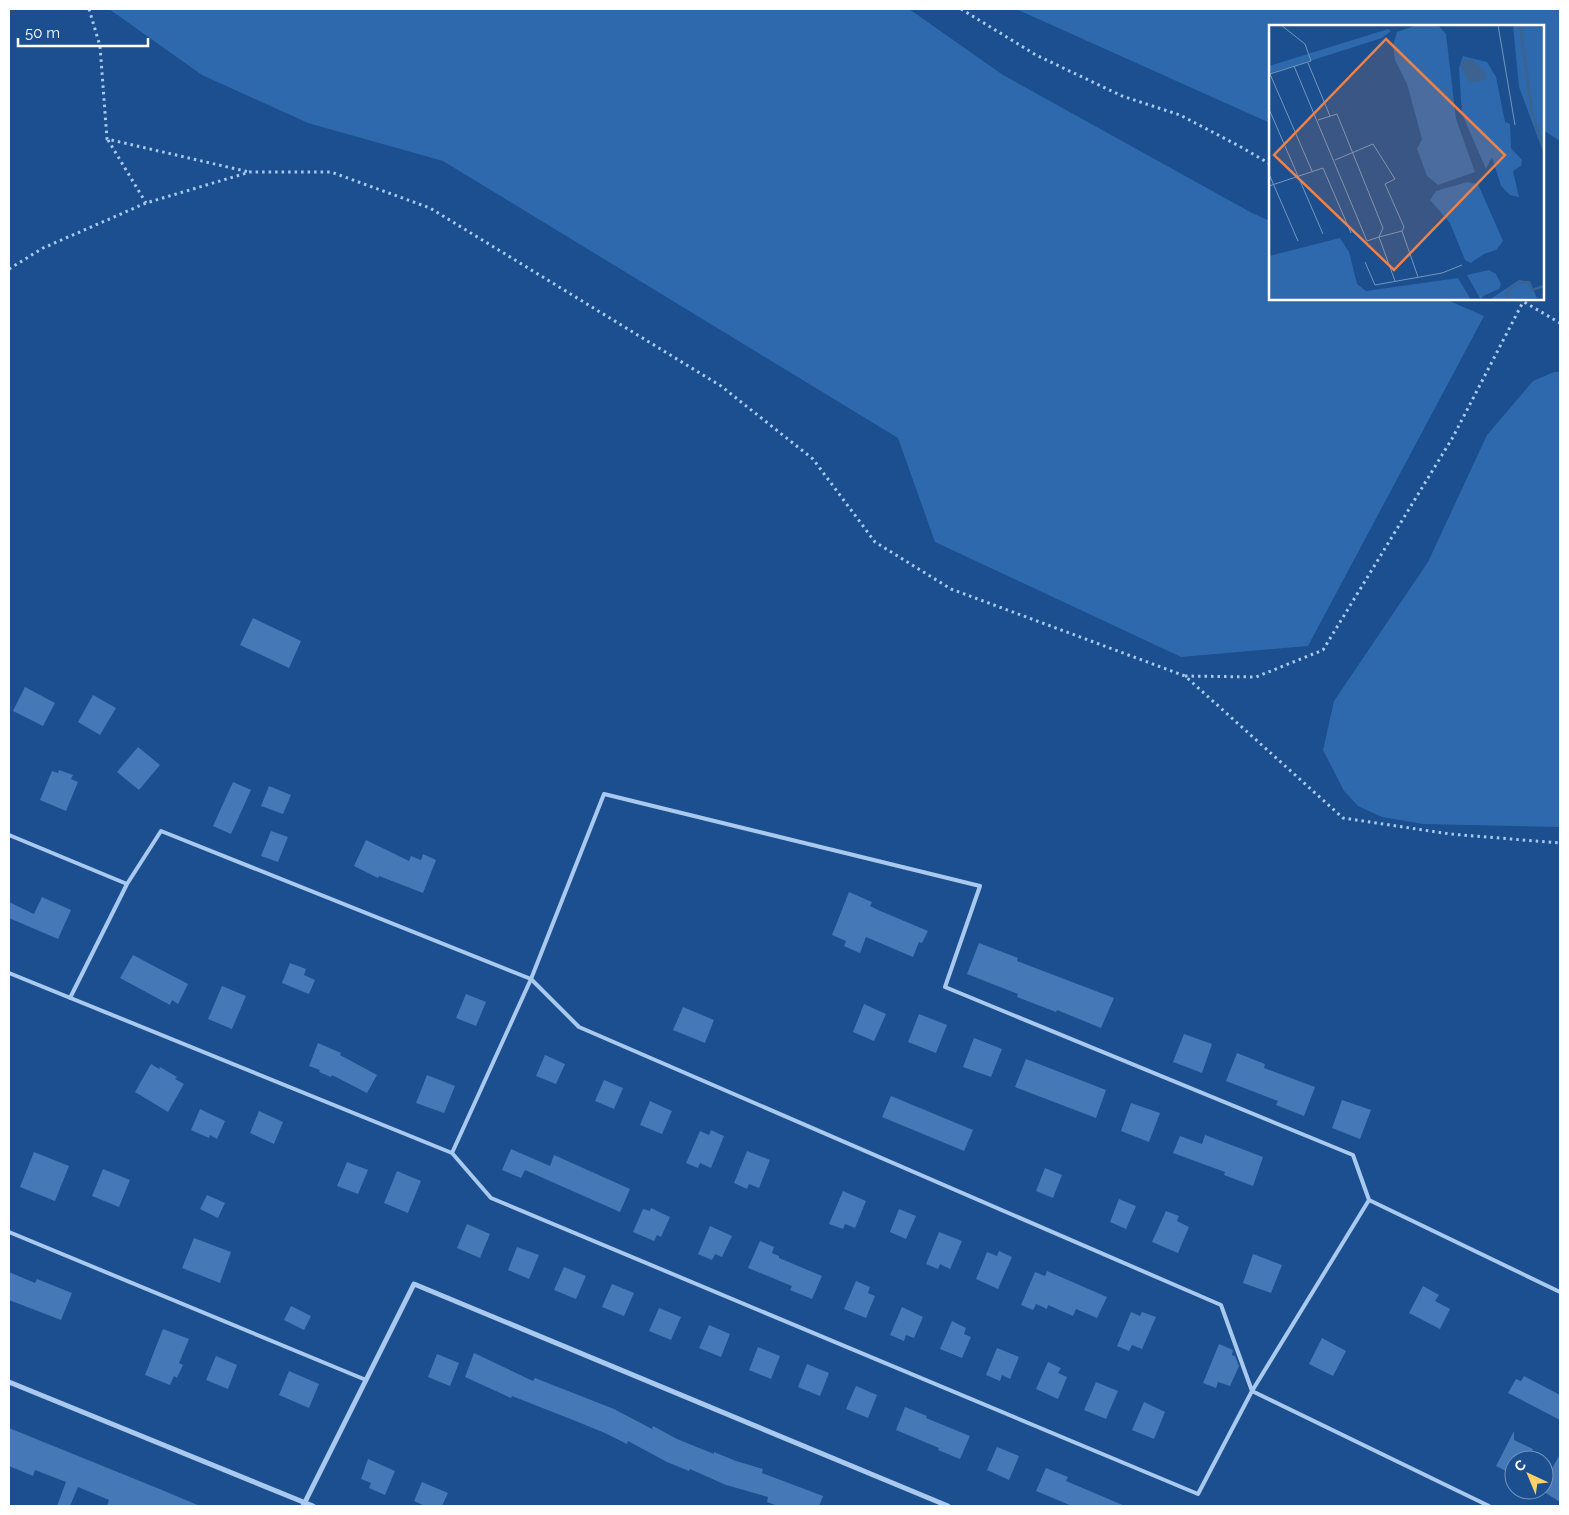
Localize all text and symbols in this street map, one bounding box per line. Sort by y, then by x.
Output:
scale bar [18,15,148,47]
text: 50 m [25,24,60,42]
inset map [1269,25,1544,300]
north arrow [1504,1450,1554,1500]
text: С [1511,1456,1529,1475]

